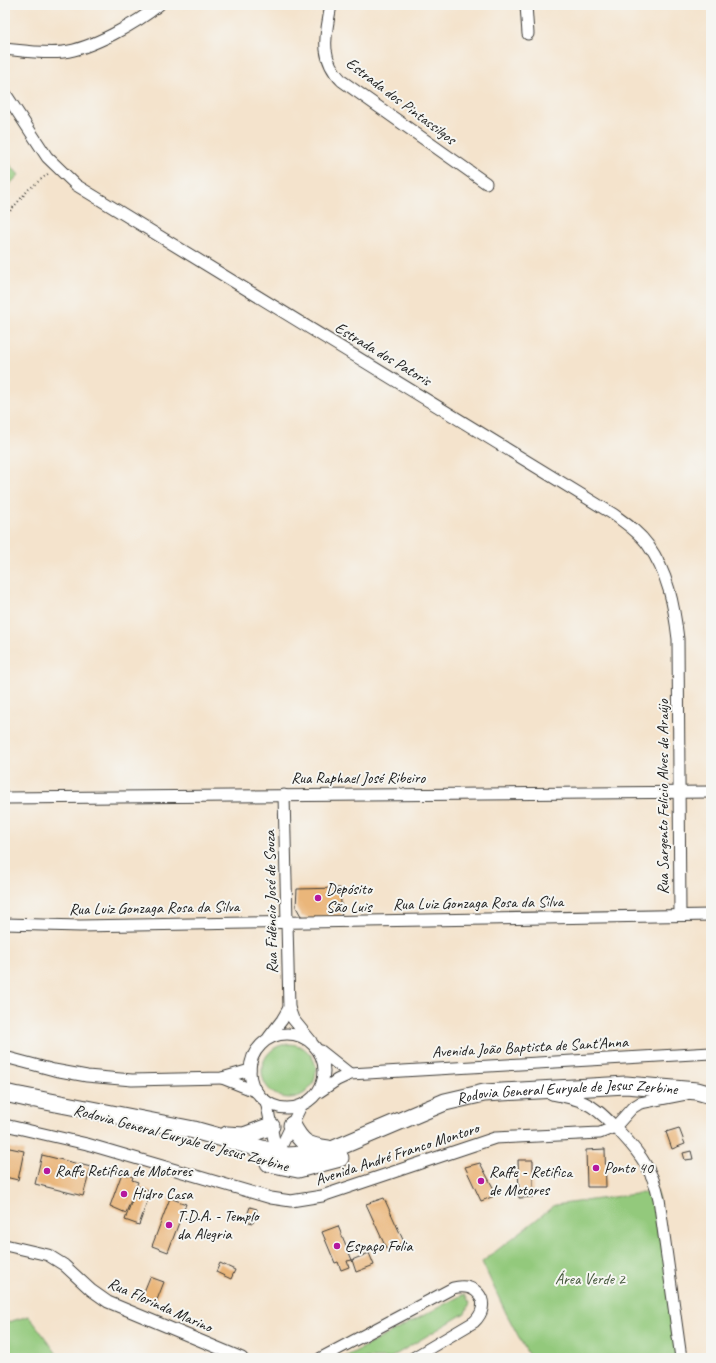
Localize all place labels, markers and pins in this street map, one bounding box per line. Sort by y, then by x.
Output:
place label: Depósito São Luis [326,879,374,917]
marker: Depósito São Luis [313,893,323,903]
place label: Ponto 40 [604,1158,655,1178]
place label: Raffe Retifica de Motores [55,1161,194,1181]
place label: Raffe - Retifica de Motores [489,1162,573,1200]
marker: Ponto 40 [591,1163,601,1173]
marker: Raffe Retifica de Motores [42,1166,52,1176]
marker: Raffe - Retifica de Motores [476,1176,486,1186]
place label: Hidro Casa [132,1184,193,1204]
marker: Hidro Casa [119,1189,129,1199]
place label: T.D.A. - Templo da Alegria [177,1206,261,1244]
marker: T.D.A. - Templo da Alegria [164,1220,174,1230]
place label: Espaço Folia [345,1236,413,1256]
marker: Espaço Folia [332,1241,342,1251]

